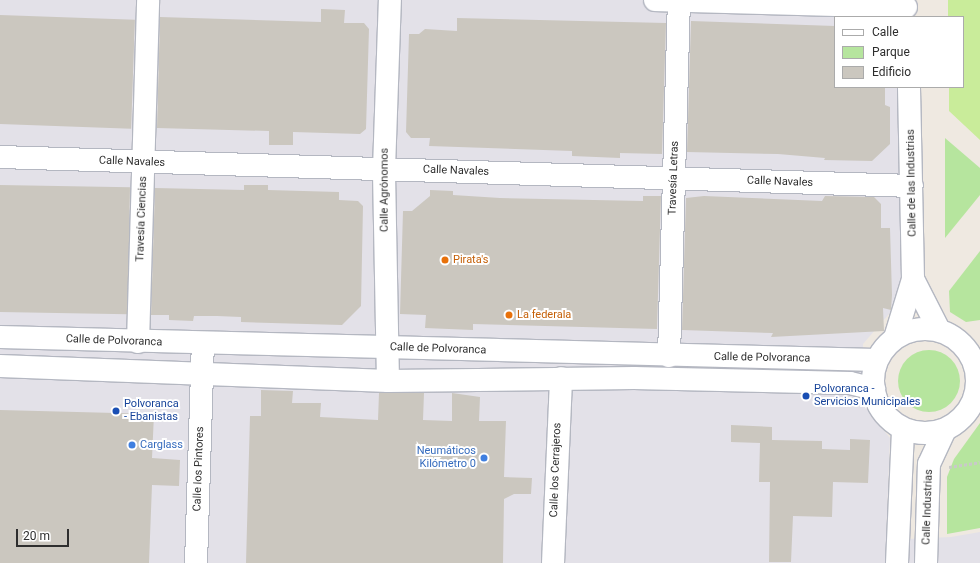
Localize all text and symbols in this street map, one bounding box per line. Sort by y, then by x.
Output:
legend [834,16,964,88]
text: Calle [872,25,899,39]
text: Parque [872,45,910,59]
text: Edificio [872,65,911,79]
street label: Calle de las Industrias [904,129,920,237]
street label: Travesía Letras [666,141,682,215]
street label: Calle Agrónomos [378,148,392,232]
street label: Calle Navales [99,154,165,170]
street label: Calle Navales [423,163,489,179]
street label: Calle Navales [747,174,813,190]
street label: Travesía Ciencias [134,176,150,262]
place label: Pirata's [453,253,489,267]
marker: Pirata's [440,255,450,265]
place label: La federala [517,308,571,322]
marker: La federala [504,310,514,320]
street label: Calle de Polvoranca [66,333,162,349]
street label: Calle de Polvoranca [390,341,486,357]
street label: Calle de Polvoranca [714,351,810,365]
place label: Polvoranca - Servicios Municipales [814,383,920,409]
marker: Polvoranca - Servicios Municipales [801,391,811,401]
place label: Polvoranca - Ebanistas [124,398,179,424]
marker: Polvoranca - Ebanistas [111,406,121,416]
street label: Calle los Cerrajeros [548,422,564,518]
street label: Calle los Pintores [191,426,207,512]
place label: Carglass [140,438,183,452]
marker: Carglass [127,440,137,450]
place label: Neumáticos Kilómetro 0 [417,445,476,471]
marker: Neumáticos Kilómetro 0 [479,453,489,463]
street label: Calle Industrias [920,469,936,545]
scale bar [18,521,71,547]
text: 20 m [23,529,50,543]

